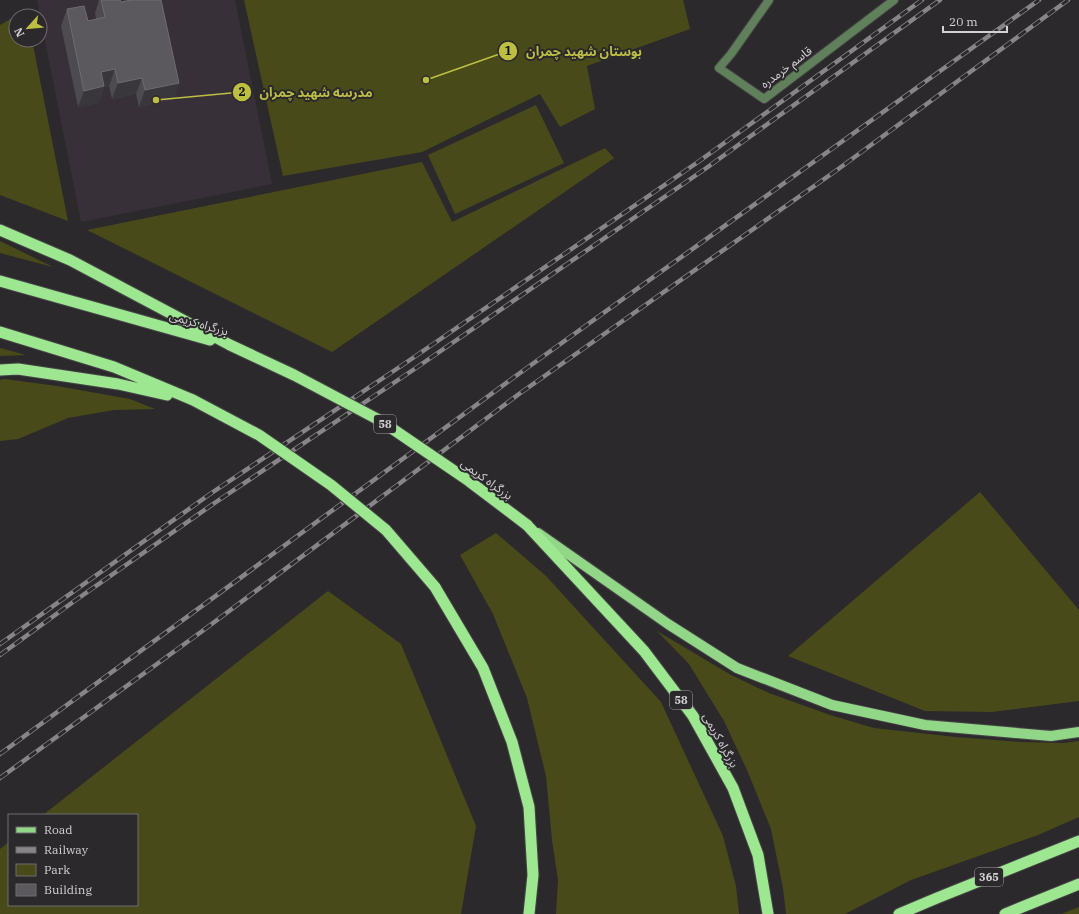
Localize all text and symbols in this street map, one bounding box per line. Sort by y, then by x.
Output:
north arrow [8,8,48,48]
scale bar [943,8,1007,34]
text: 20 m [949,14,978,29]
text: N [11,25,27,40]
callout: بوستان شهید چمران [498,39,650,64]
text: 1 [504,43,512,58]
text: بوستان شهید چمران [526,43,642,60]
street label: قاسم خرمدره [757,43,816,93]
callout: مدرسه شهید چمران [232,79,381,104]
text: 2 [238,84,246,99]
text: مدرسه شهید چمران [259,84,373,101]
street label: بزرگراه کریمی [168,307,230,339]
road number: 58 [374,415,396,433]
street label: بزرگراه کریمی [458,455,516,503]
road number: 58 [670,691,692,709]
street label: بزرگراه کریمی [700,710,742,770]
legend [8,814,138,906]
text: Road [44,822,73,837]
text: Railway [44,842,89,857]
text: Park [44,862,70,877]
road number: 365 [975,868,1003,886]
text: Building [44,882,92,897]

